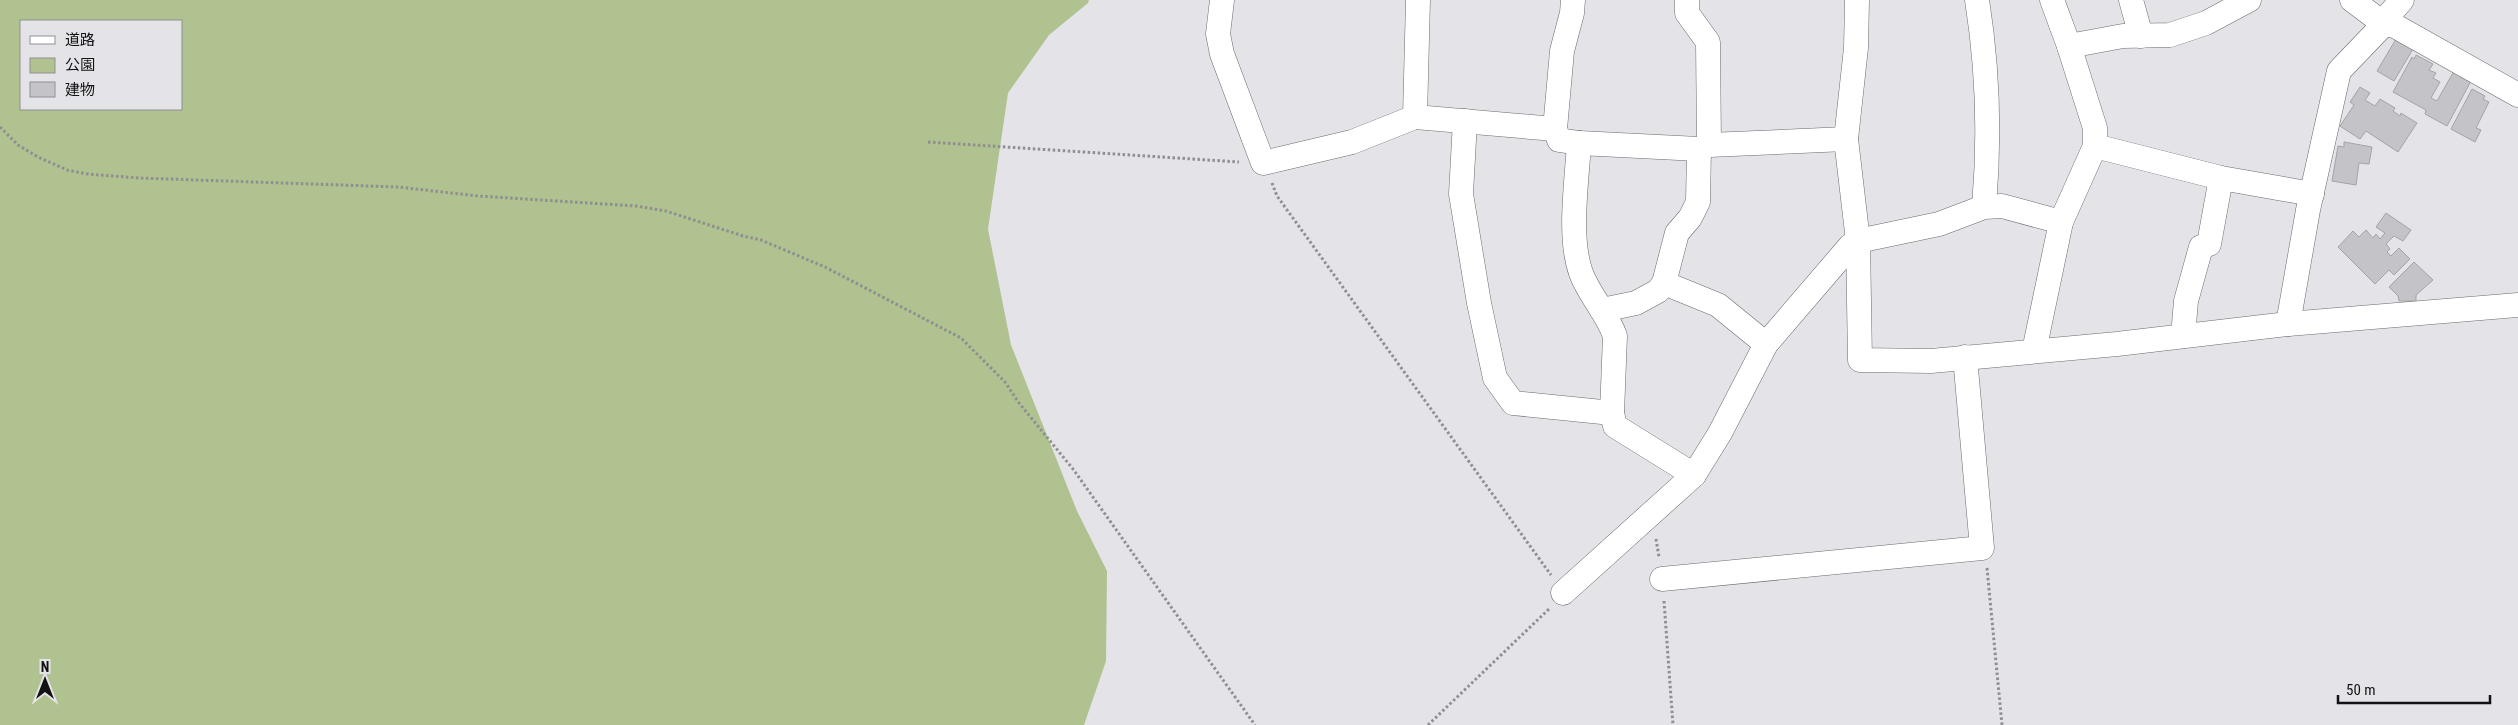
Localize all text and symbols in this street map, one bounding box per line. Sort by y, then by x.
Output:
legend [20,20,182,110]
text: 道路 [65,31,95,49]
text: 公園 [65,56,95,74]
text: 建物 [65,81,95,99]
north arrow [20,655,70,705]
text: N [41,659,49,675]
scale bar [2338,672,2490,704]
text: 50 m [2346,681,2376,699]

